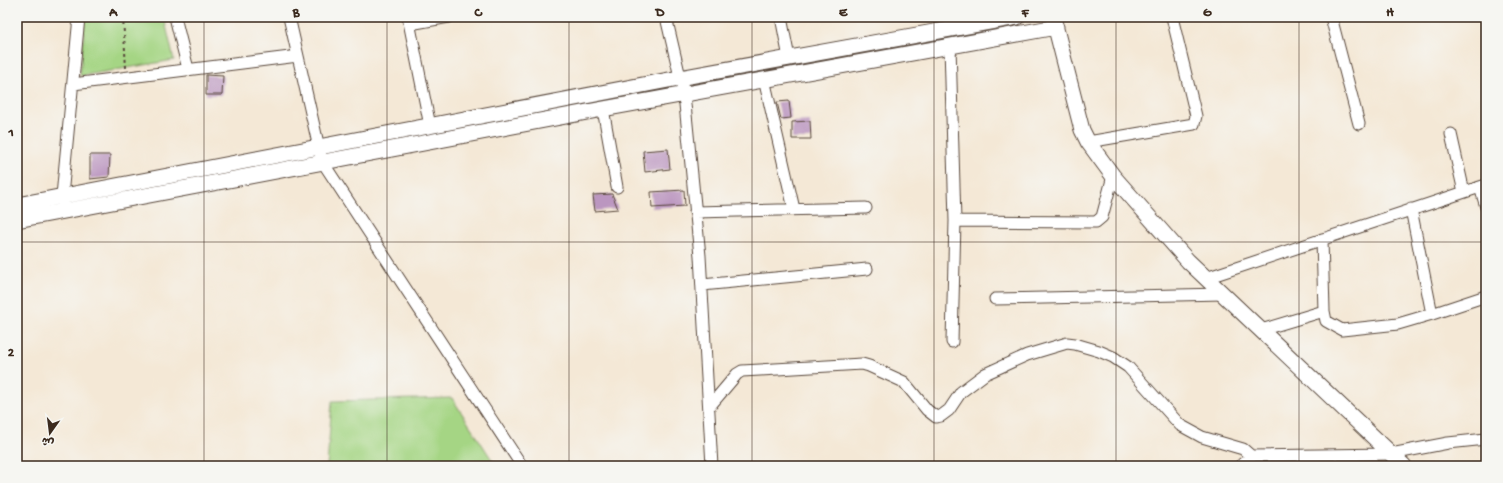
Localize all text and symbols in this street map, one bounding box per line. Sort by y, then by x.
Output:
text: A [108,6,118,21]
text: B [292,6,301,21]
text: C [473,6,483,21]
text: D [655,6,665,21]
text: E [839,6,848,21]
text: F [1021,6,1030,21]
text: G [1203,6,1212,21]
text: H [1386,6,1394,21]
text: 1 [7,126,14,141]
text: 2 [8,346,15,361]
north arrow [30,413,70,453]
text: ش [41,433,55,448]

